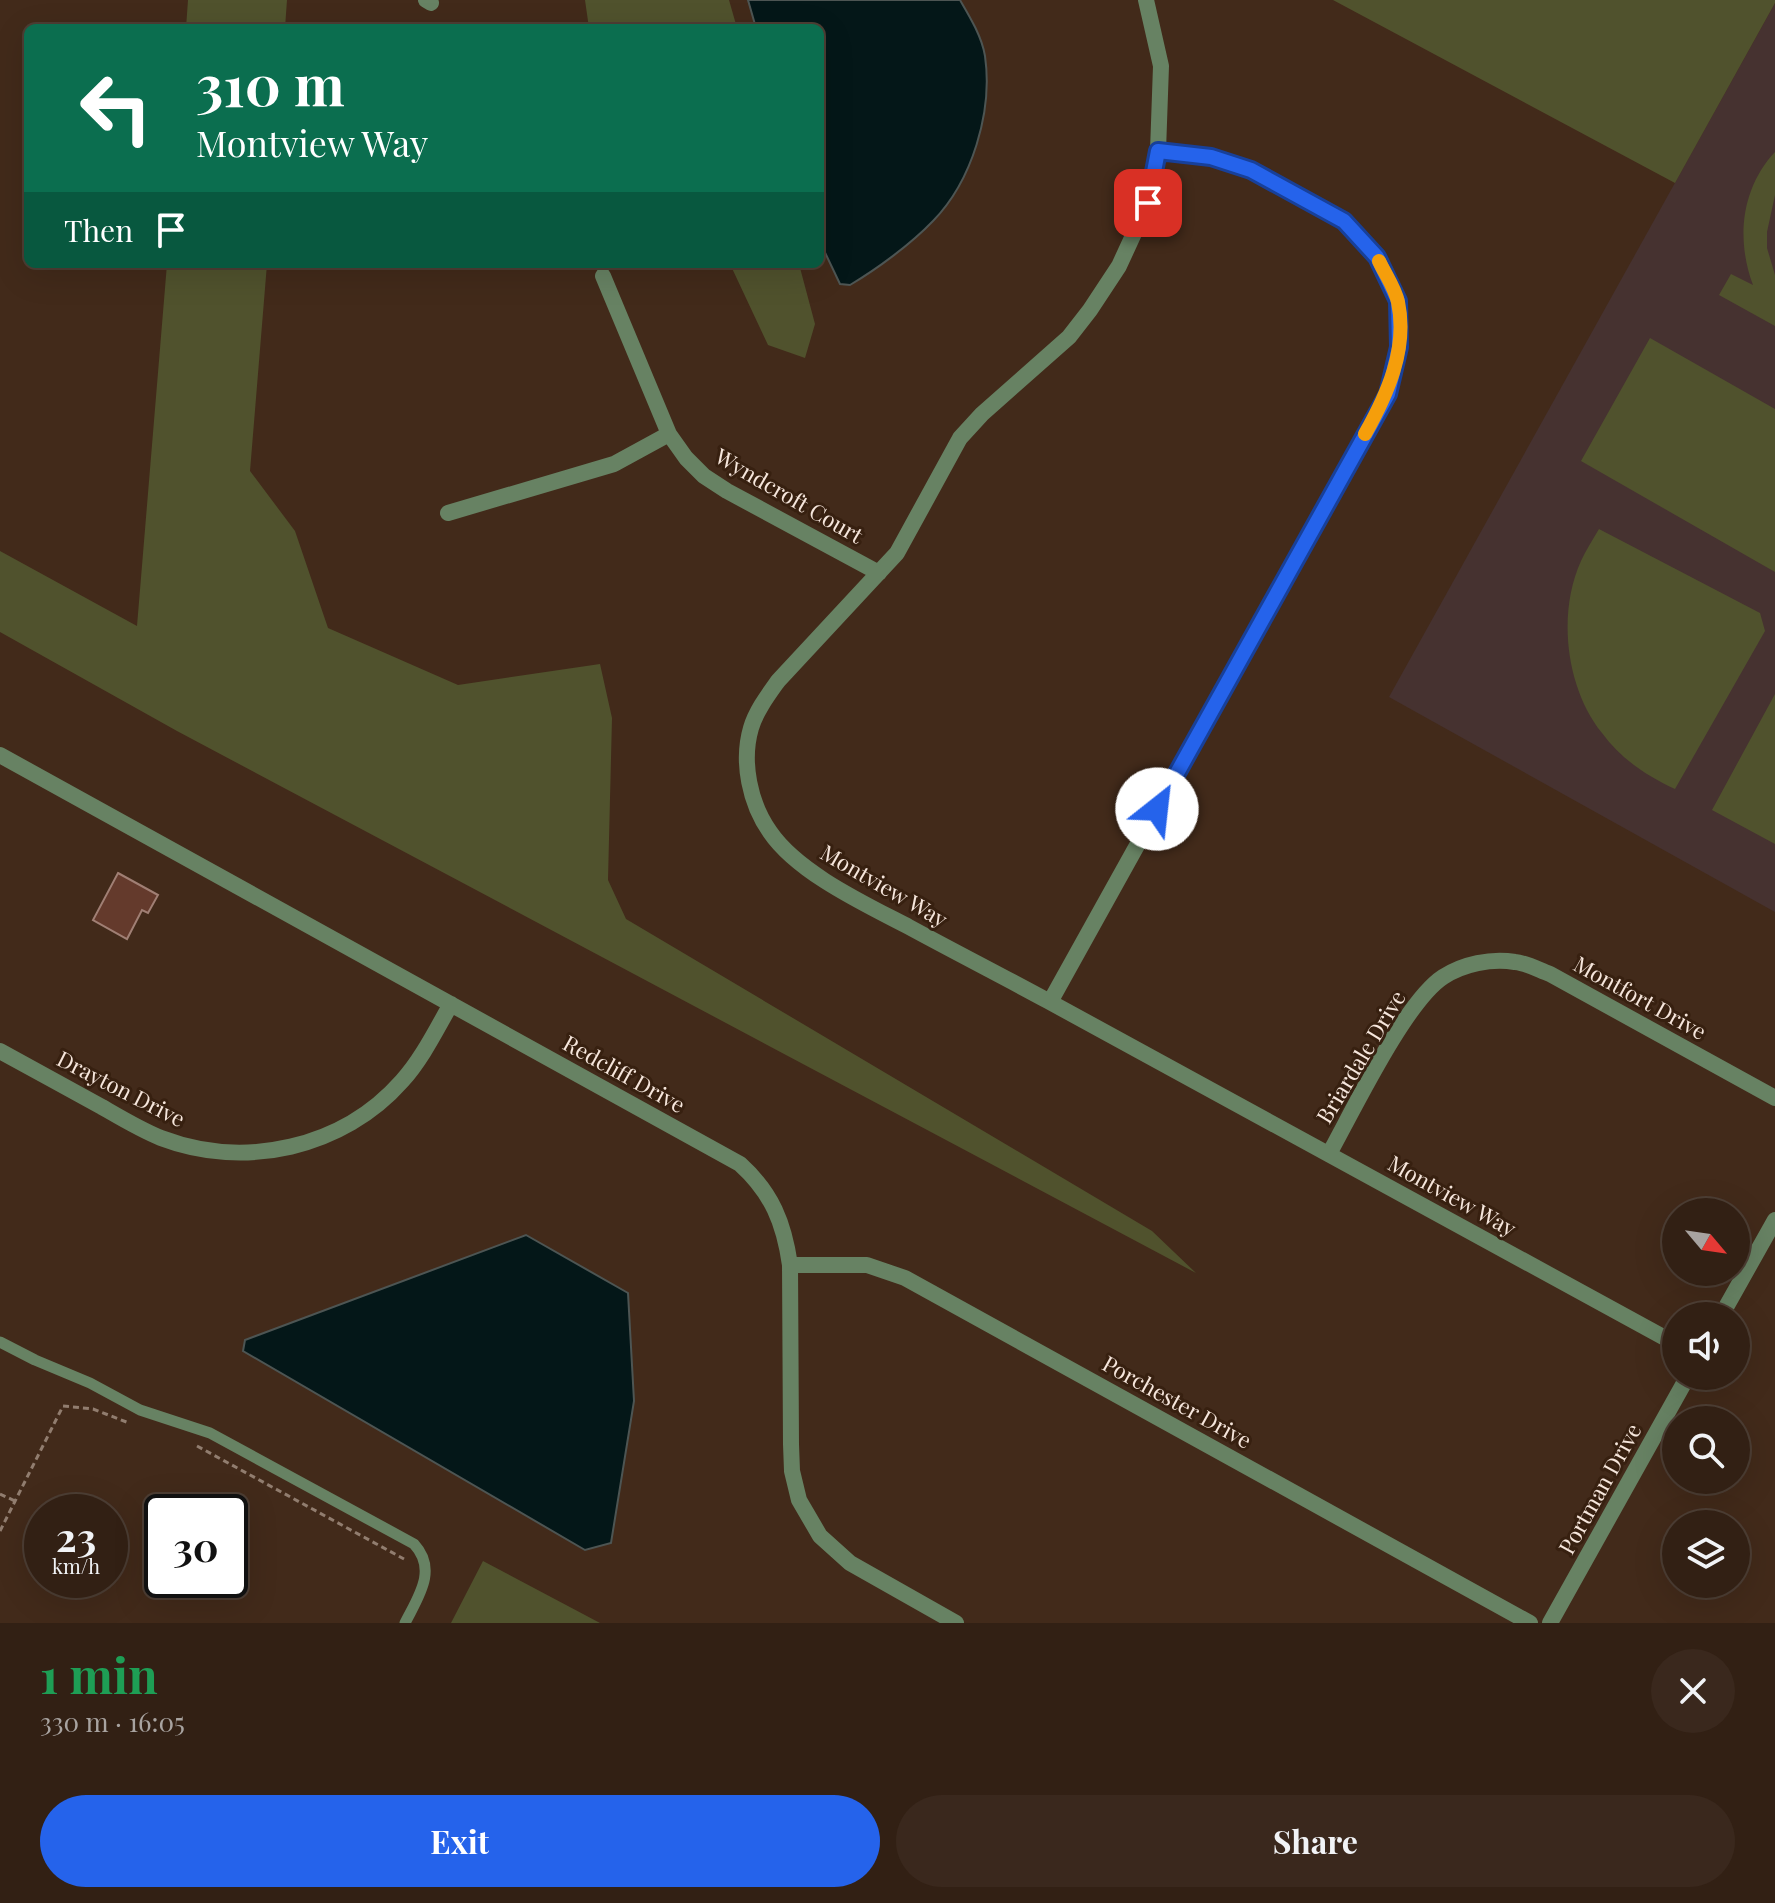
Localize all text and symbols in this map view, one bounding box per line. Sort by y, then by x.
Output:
text: 310 m [196,46,345,121]
icon: left [64,56,168,160]
text: Montview Way [196,118,428,166]
pin [1114,169,1182,237]
icon: arrive [1126,181,1170,225]
icon: arrive [149,208,193,252]
text: Then [64,210,133,250]
street label: Wyndcroft Court [709,440,870,550]
position arrow [1115,767,1199,851]
street label: Montview Way [816,837,953,934]
street label: Montfort Drive [1569,948,1712,1046]
street label: Briardale Drive [1309,984,1412,1129]
street label: Redcliff Drive [558,1027,691,1119]
street label: Drayton Drive [52,1043,191,1133]
street label: Montview Way [1383,1148,1522,1243]
north arrow [1662,1198,1750,1286]
map controls [1662,1198,1750,1598]
button: sound [1662,1302,1750,1390]
street label: Porchester Drive [1098,1348,1257,1455]
button: search [1662,1406,1750,1494]
street label: Portman Drive [1551,1418,1647,1559]
speed limit sign: 30 [144,1494,248,1598]
text: 23 [56,1509,96,1562]
button: layers [1662,1510,1750,1598]
text: km/h [52,1552,100,1579]
text: 1 min [40,1642,158,1706]
button: close [1651,1649,1735,1733]
text: 330 m · 16:05 [40,1704,185,1739]
button: Exit [40,1795,880,1887]
button: Share [896,1795,1735,1887]

